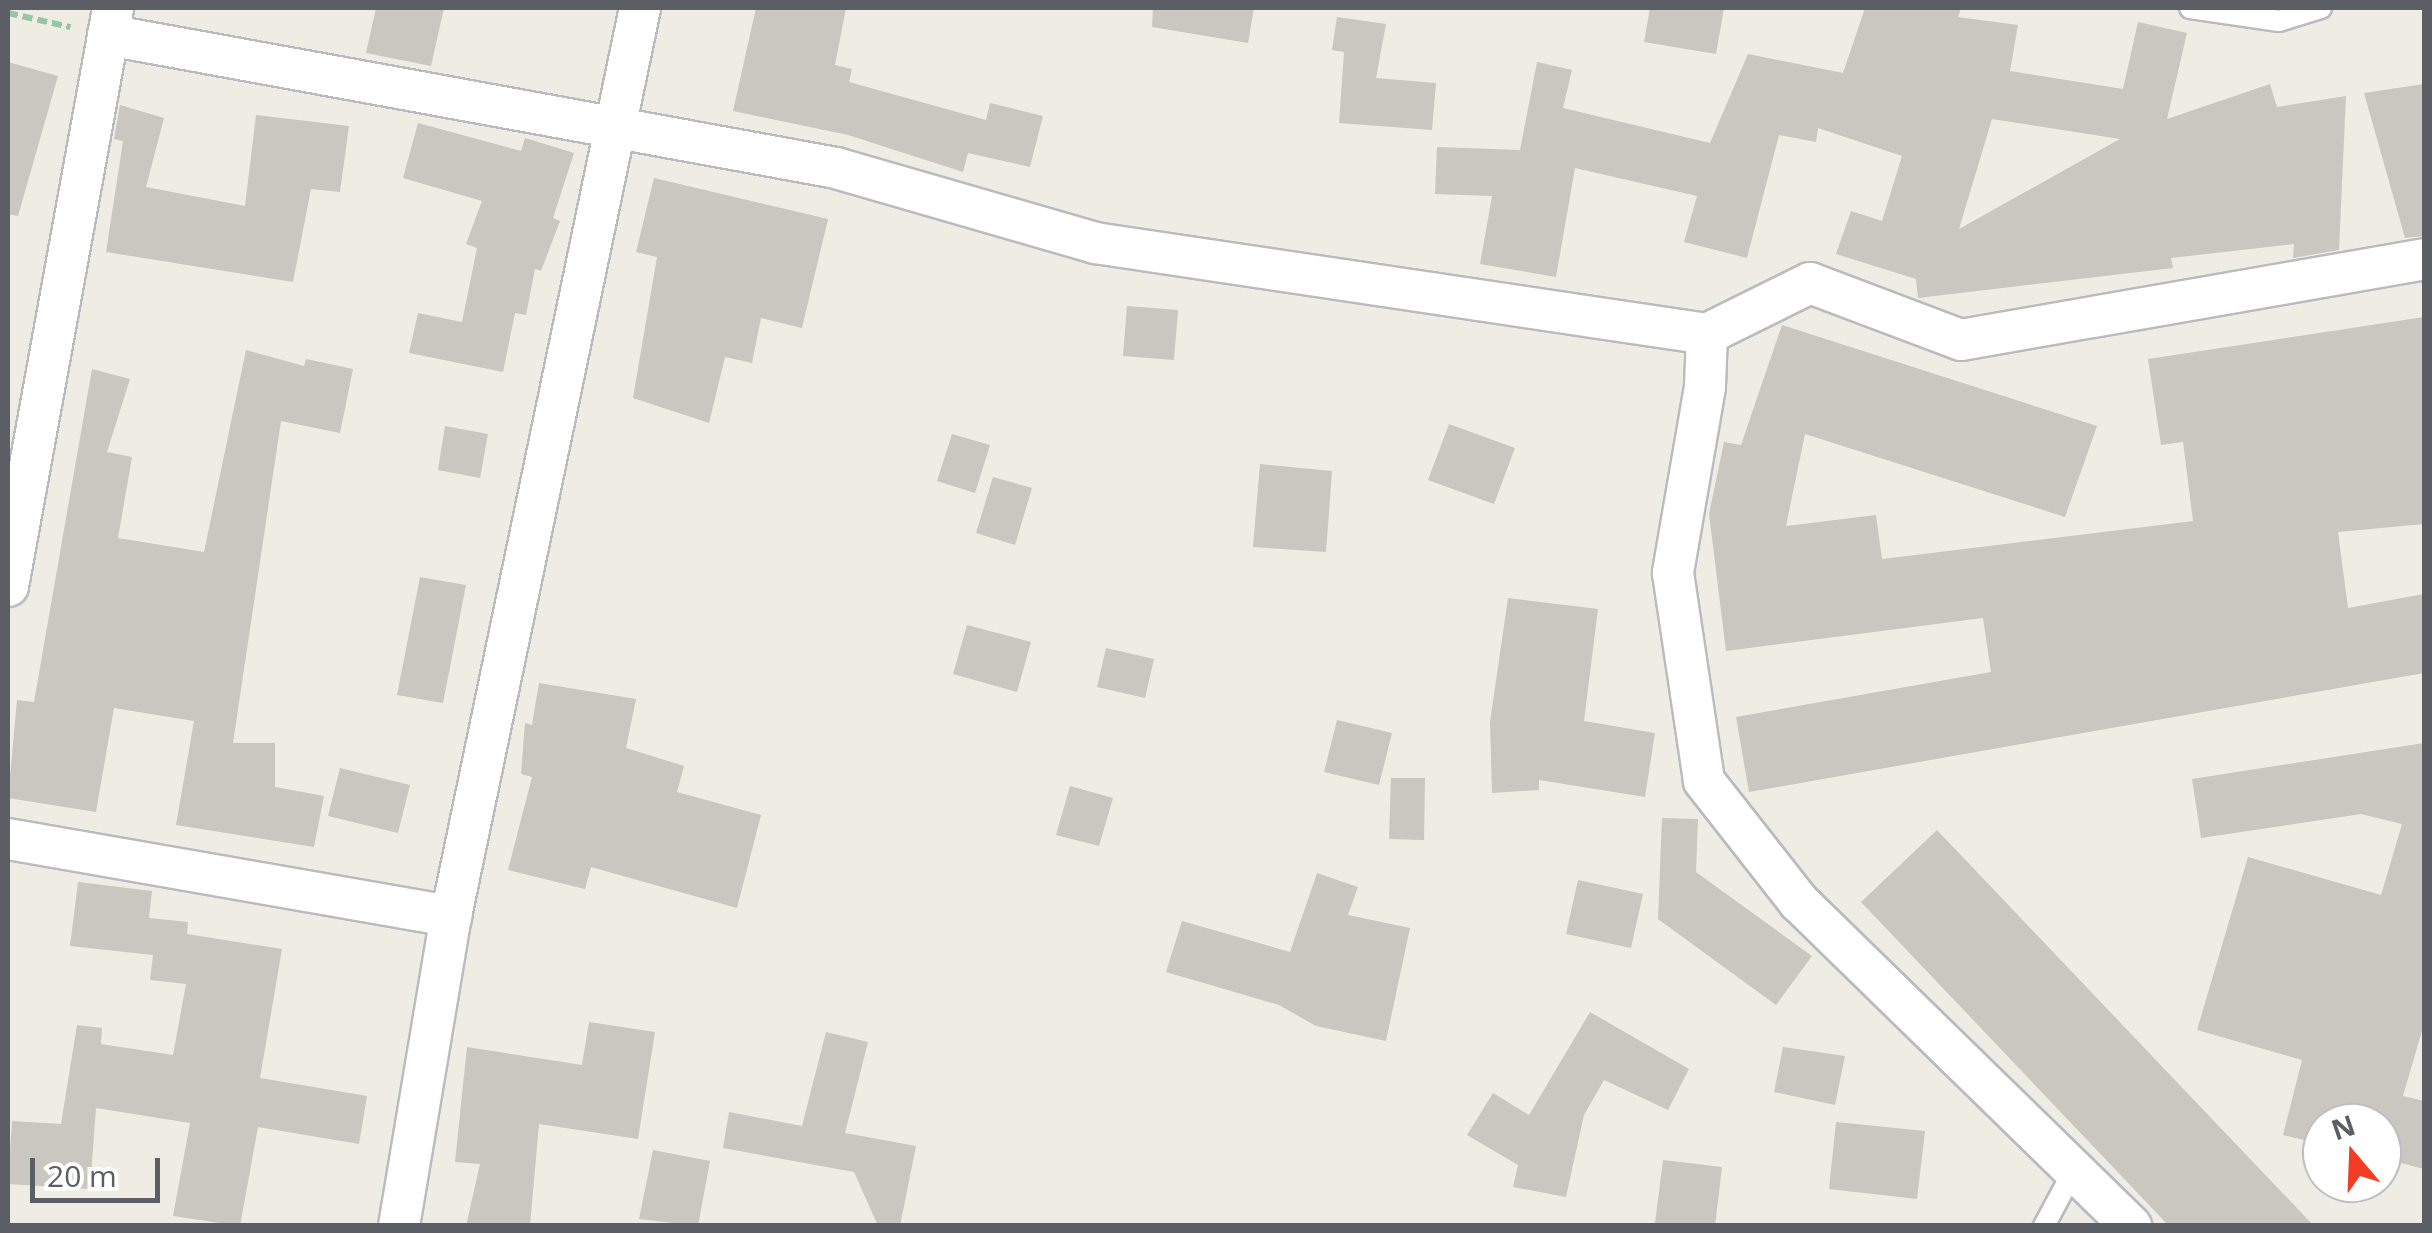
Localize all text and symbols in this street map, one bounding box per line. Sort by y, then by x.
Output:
north arrow [2302,1103,2402,1203]
text: N [2326,1105,2360,1148]
scale bar [35,1138,165,1200]
text: 20 m [47,1155,117,1196]

